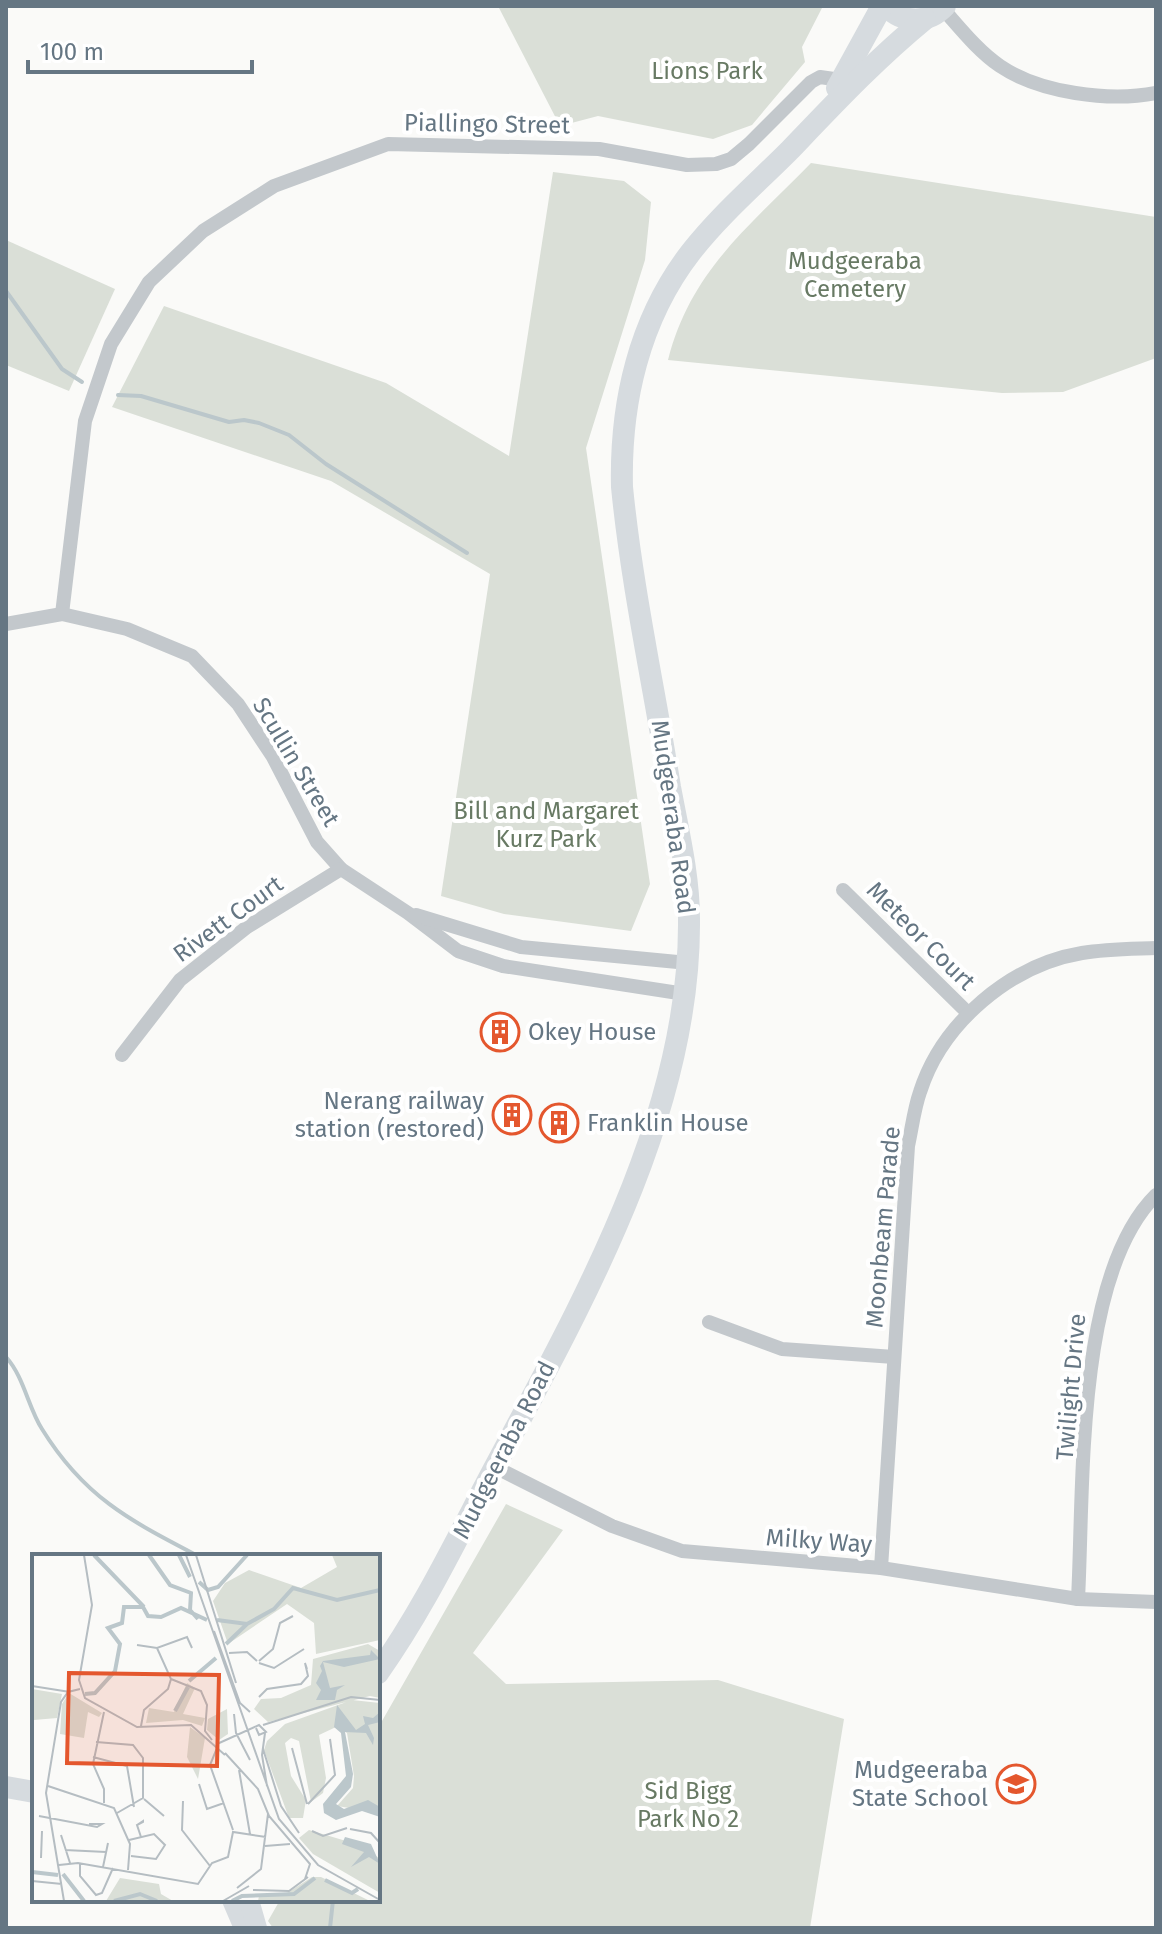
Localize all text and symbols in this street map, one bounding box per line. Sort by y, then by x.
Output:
scale bar [28,24,252,74]
text: 100 m [40,38,104,66]
park label: Lions Park [651,57,764,85]
street label: Piallingo Street [404,109,571,139]
park label: Mudgeeraba Cemetery [788,247,922,303]
street label: Scullin Street [247,693,345,831]
street label: Mudgeeraba Road [646,718,700,916]
park label: Bill and Margaret Kurz Park [453,797,639,853]
street label: Rivett Court [168,870,289,968]
street label: Meteor Court [861,876,981,996]
building icon: Okey House [479,1011,521,1053]
place label: Okey House [528,1018,656,1046]
place label: Nerang railway station (restored) [295,1087,484,1143]
building icon: Nerang railway station (restored) [491,1094,533,1136]
building icon: Franklin House [538,1102,580,1144]
place label: Franklin House [587,1109,749,1137]
street label: Moonbeam Parade [860,1125,906,1329]
street label: Twilight Drive [1051,1312,1091,1462]
street label: Mudgeeraba Road [447,1357,561,1543]
street label: Milky Way [765,1523,873,1559]
inset map [32,1554,380,1902]
place label: Mudgeeraba State School [852,1756,988,1812]
school or university icon: Mudgeeraba State School [995,1763,1037,1805]
park label: Sid Bigg Park No 2 [637,1777,739,1833]

